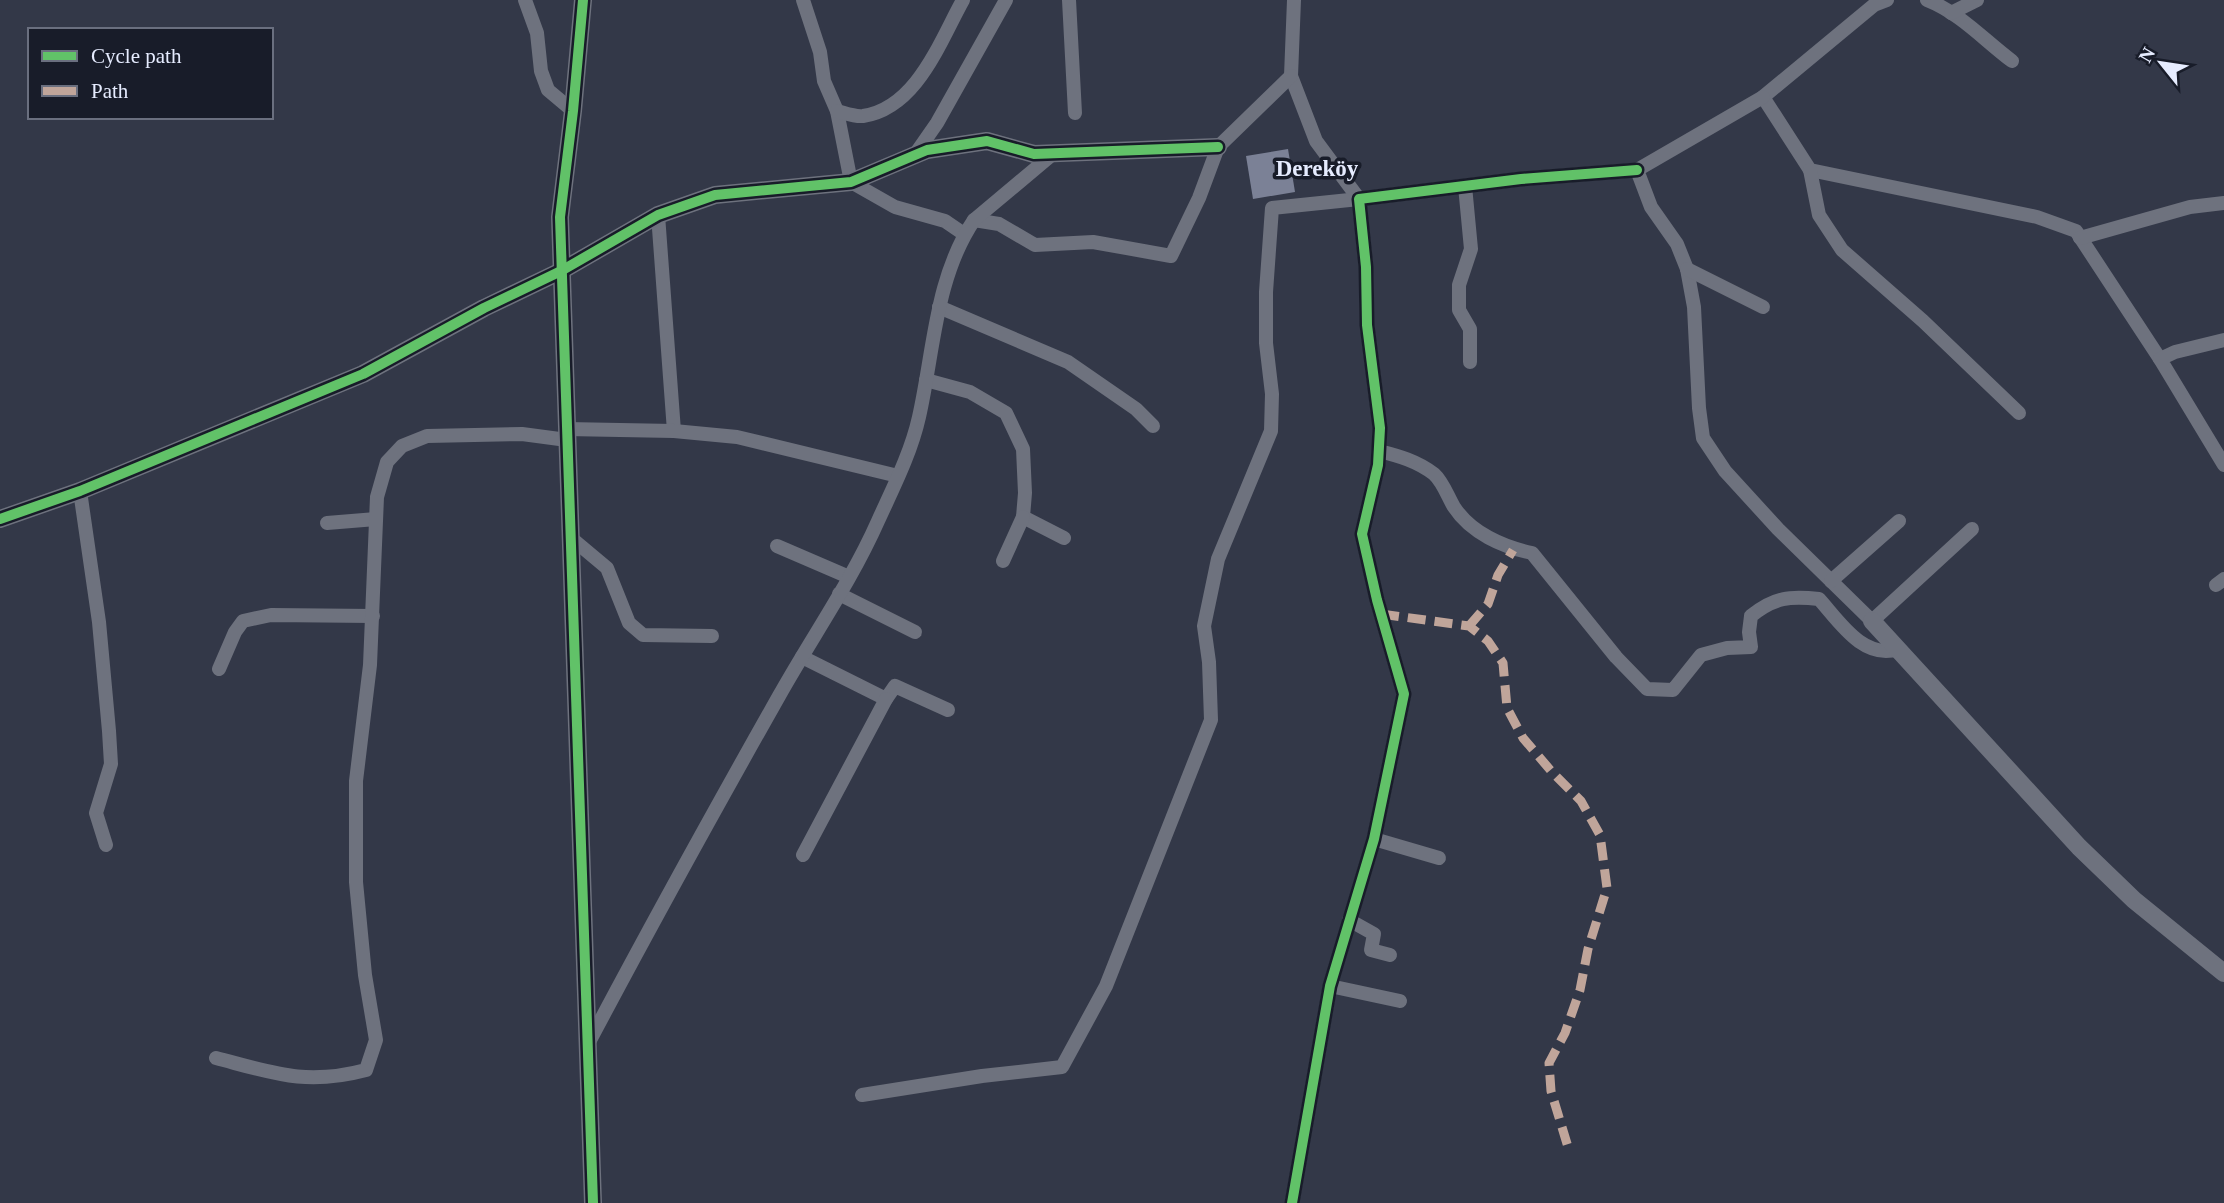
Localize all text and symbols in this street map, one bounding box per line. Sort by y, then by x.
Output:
legend [28,28,273,119]
north arrow [2126,28,2196,98]
text: N [2134,43,2159,66]
text: Cycle path [91,44,182,68]
text: Path [91,79,129,103]
district label: Dereköy [1276,156,1359,181]

